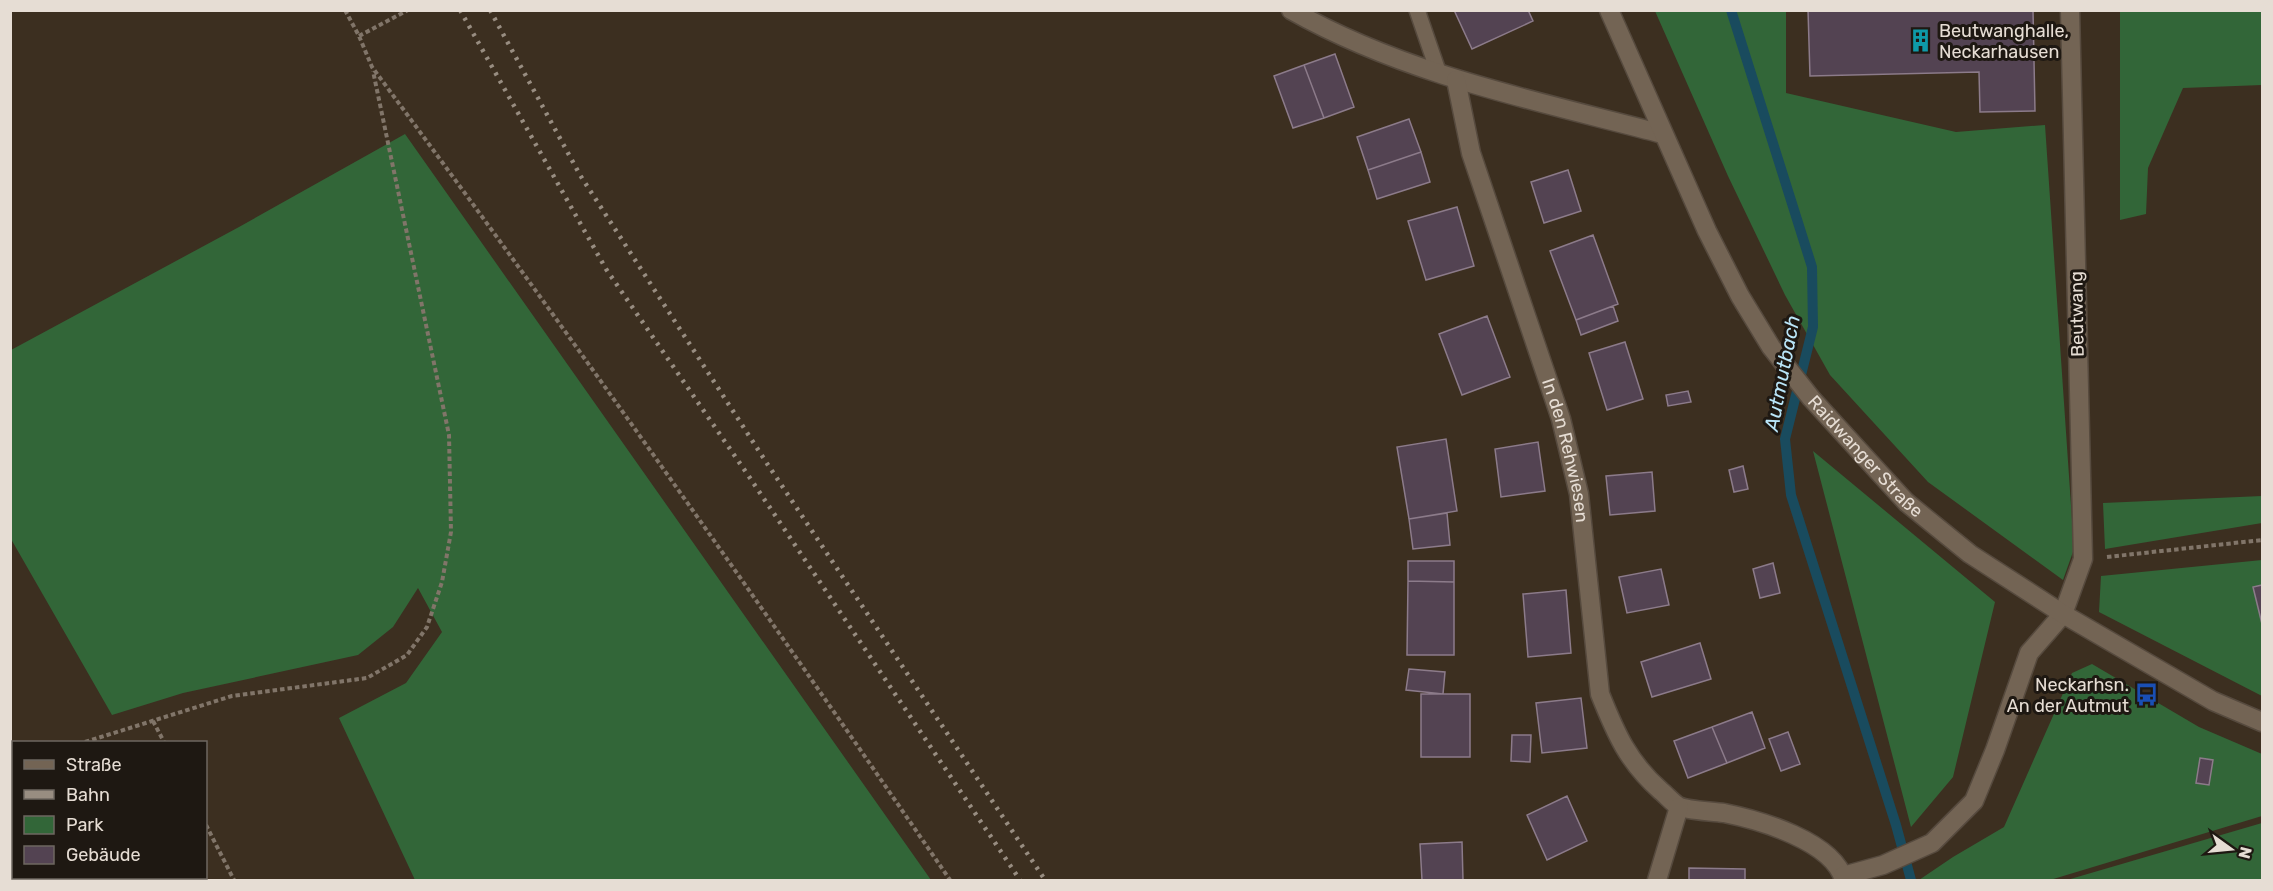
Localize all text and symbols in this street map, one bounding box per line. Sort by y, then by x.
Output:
place label: Beutwanghalle, Neckarhausen [1939,20,2069,63]
building icon: Beutwanghalle, Neckarhausen [1908,28,1934,54]
street label: Beutwang [2065,271,2089,357]
water label: Autmutbach [1759,313,1805,434]
street label: In den Rehwiesen [1537,375,1593,524]
street label: Raidwanger Straße [1803,391,1927,522]
place label: Neckarhsn. An der Autmut [2007,674,2129,717]
bus stop icon: Neckarhsn. An der Autmut [2134,682,2160,708]
legend [12,741,207,879]
text: Straße [66,754,122,776]
text: Bahn [66,784,110,806]
text: Park [66,814,104,836]
north arrow [2201,819,2261,879]
text: Gebäude [66,844,141,866]
text: N [2234,845,2256,861]

